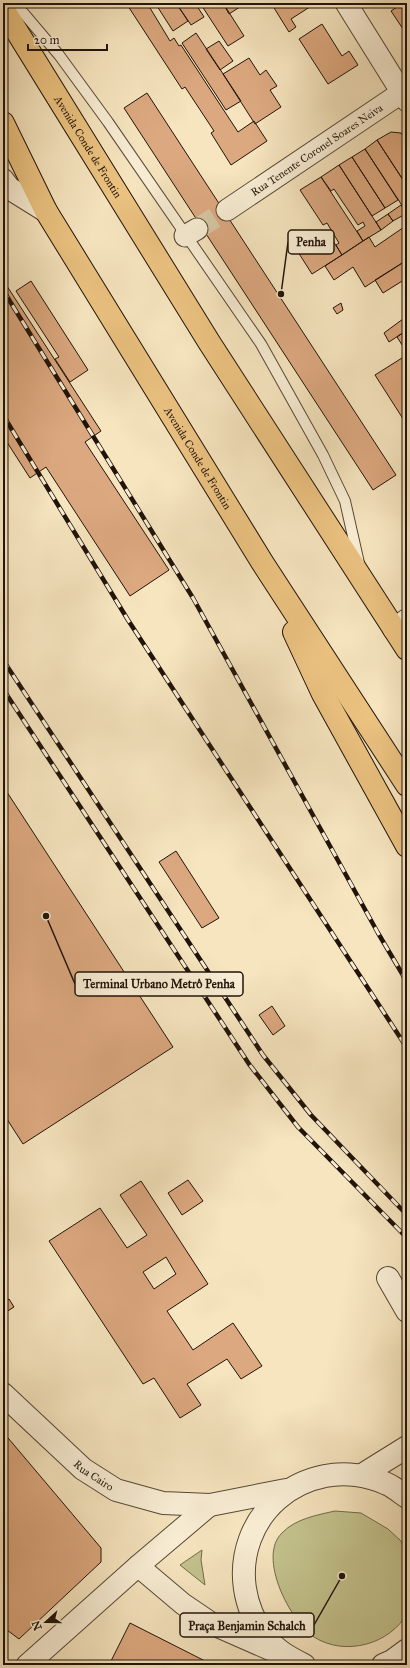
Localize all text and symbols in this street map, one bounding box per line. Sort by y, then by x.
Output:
scale bar [28,26,107,52]
text: 20 m [34,33,60,47]
street label: Avenida Conde de Frontin [51,93,124,201]
street label: Rua Tenente Coronel Soares Neiva [249,101,386,199]
callout: Penha [288,230,334,254]
text: Penha [296,235,327,249]
street label: Avenida Conde de Frontin [161,404,234,512]
callout: Terminal Urbano Metrô Penha [75,972,243,996]
text: Terminal Urbano Metrô Penha [82,977,236,991]
street label: Rua Cairo [71,1458,116,1494]
north arrow [26,1602,66,1642]
callout: Praça Benjamin Schalch [180,1613,314,1637]
text: N [29,1618,45,1632]
text: Praça Benjamin Schalch [188,1619,306,1634]

